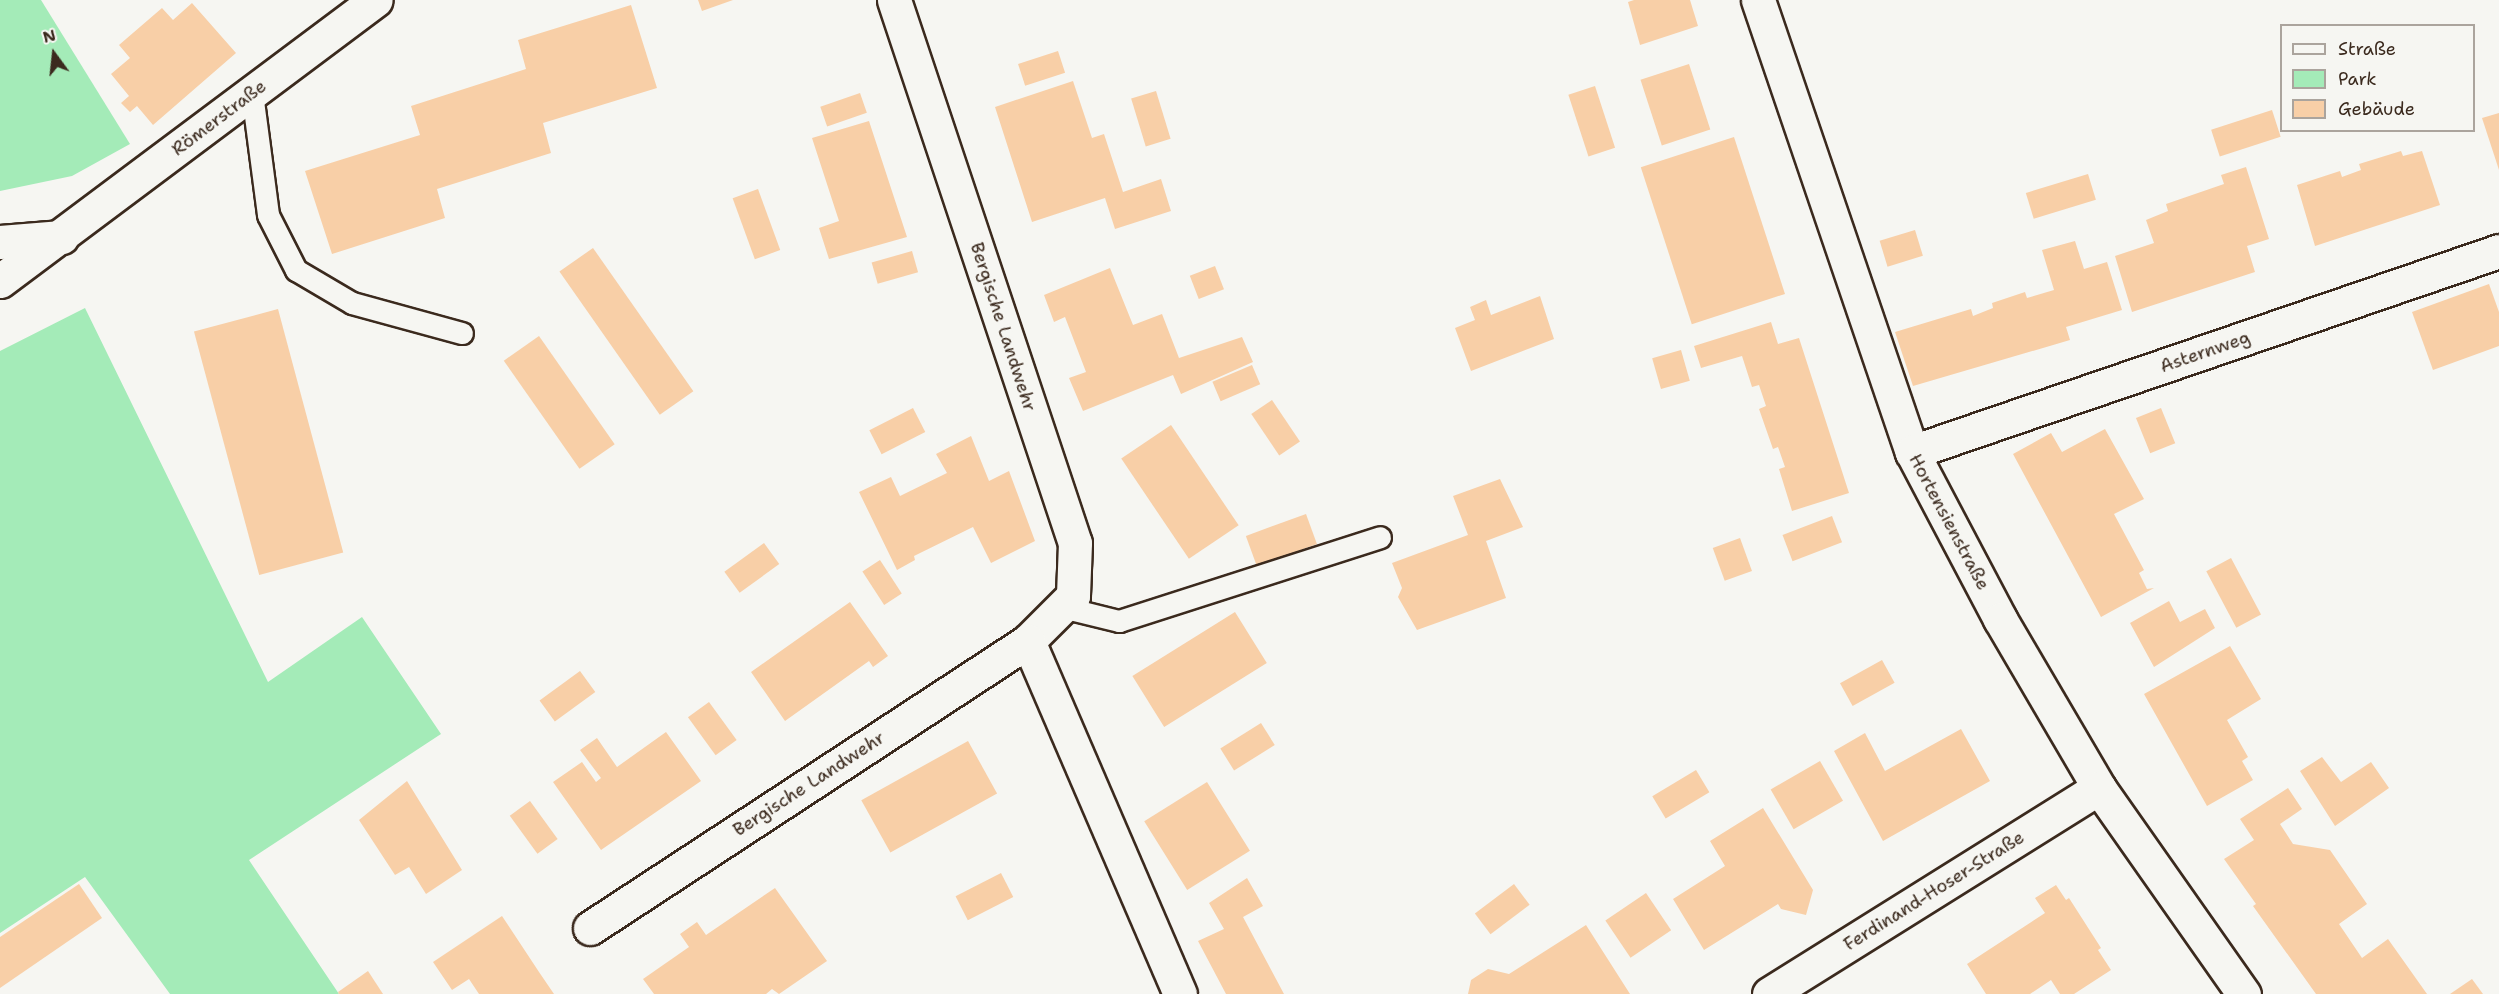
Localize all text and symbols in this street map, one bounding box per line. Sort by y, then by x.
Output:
north arrow [24,24,84,84]
text: N [40,24,58,48]
legend [2280,24,2475,132]
text: Straße [2338,37,2396,61]
text: Park [2338,67,2377,91]
street label: Römerstraße [168,75,270,161]
text: Gebäude [2338,97,2415,121]
street label: Bergische Landwehr [966,240,1040,414]
street label: Asternweg [2157,327,2253,377]
street label: Hortensienstraße [1904,450,1994,594]
street label: Bergische Landwehr [729,727,889,841]
street label: Ferdinand-Hoser-Straße [1840,827,2028,955]

